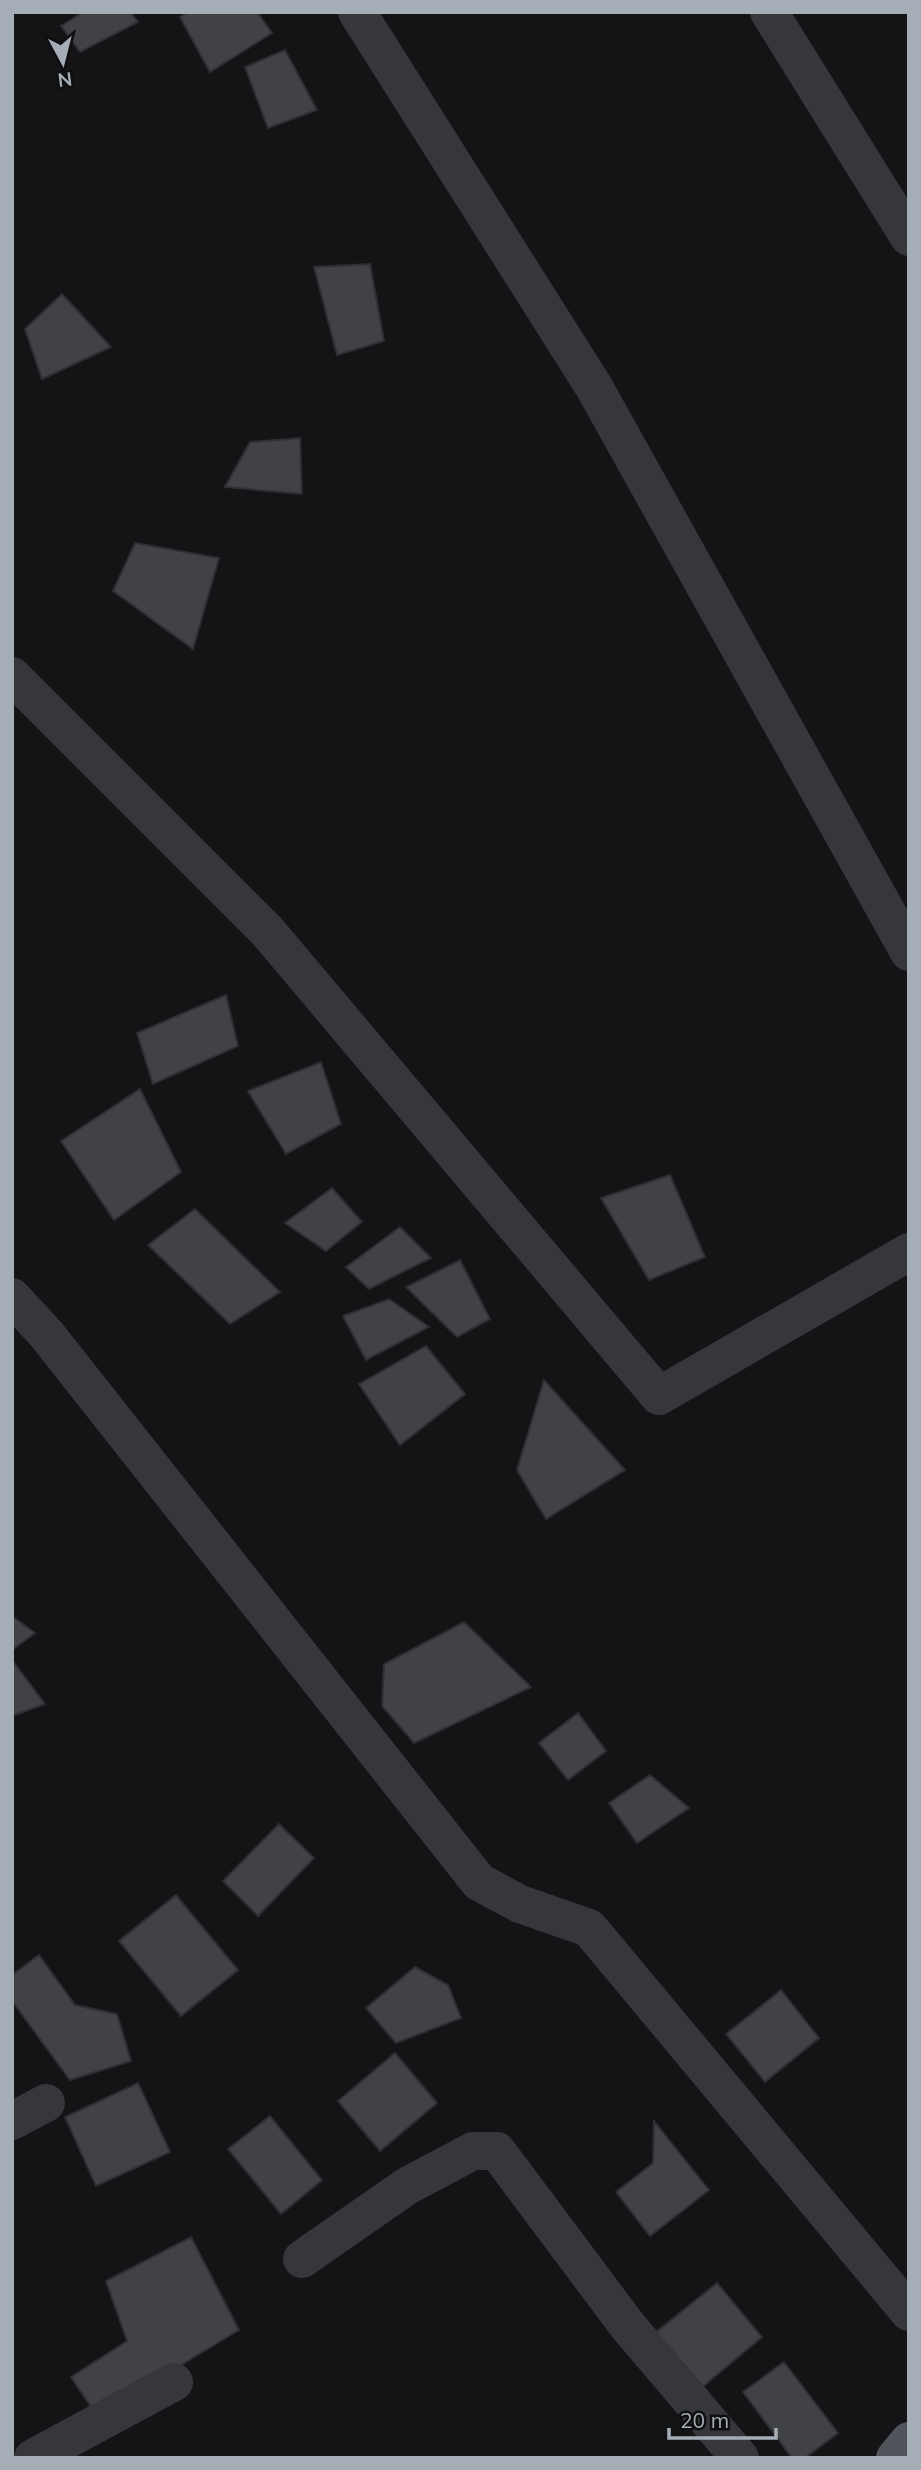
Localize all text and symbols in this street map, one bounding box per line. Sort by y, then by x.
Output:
north arrow [28,28,98,98]
text: N [56,67,74,93]
scale bar [669,2396,776,2440]
text: 20 m [680,2407,729,2433]

